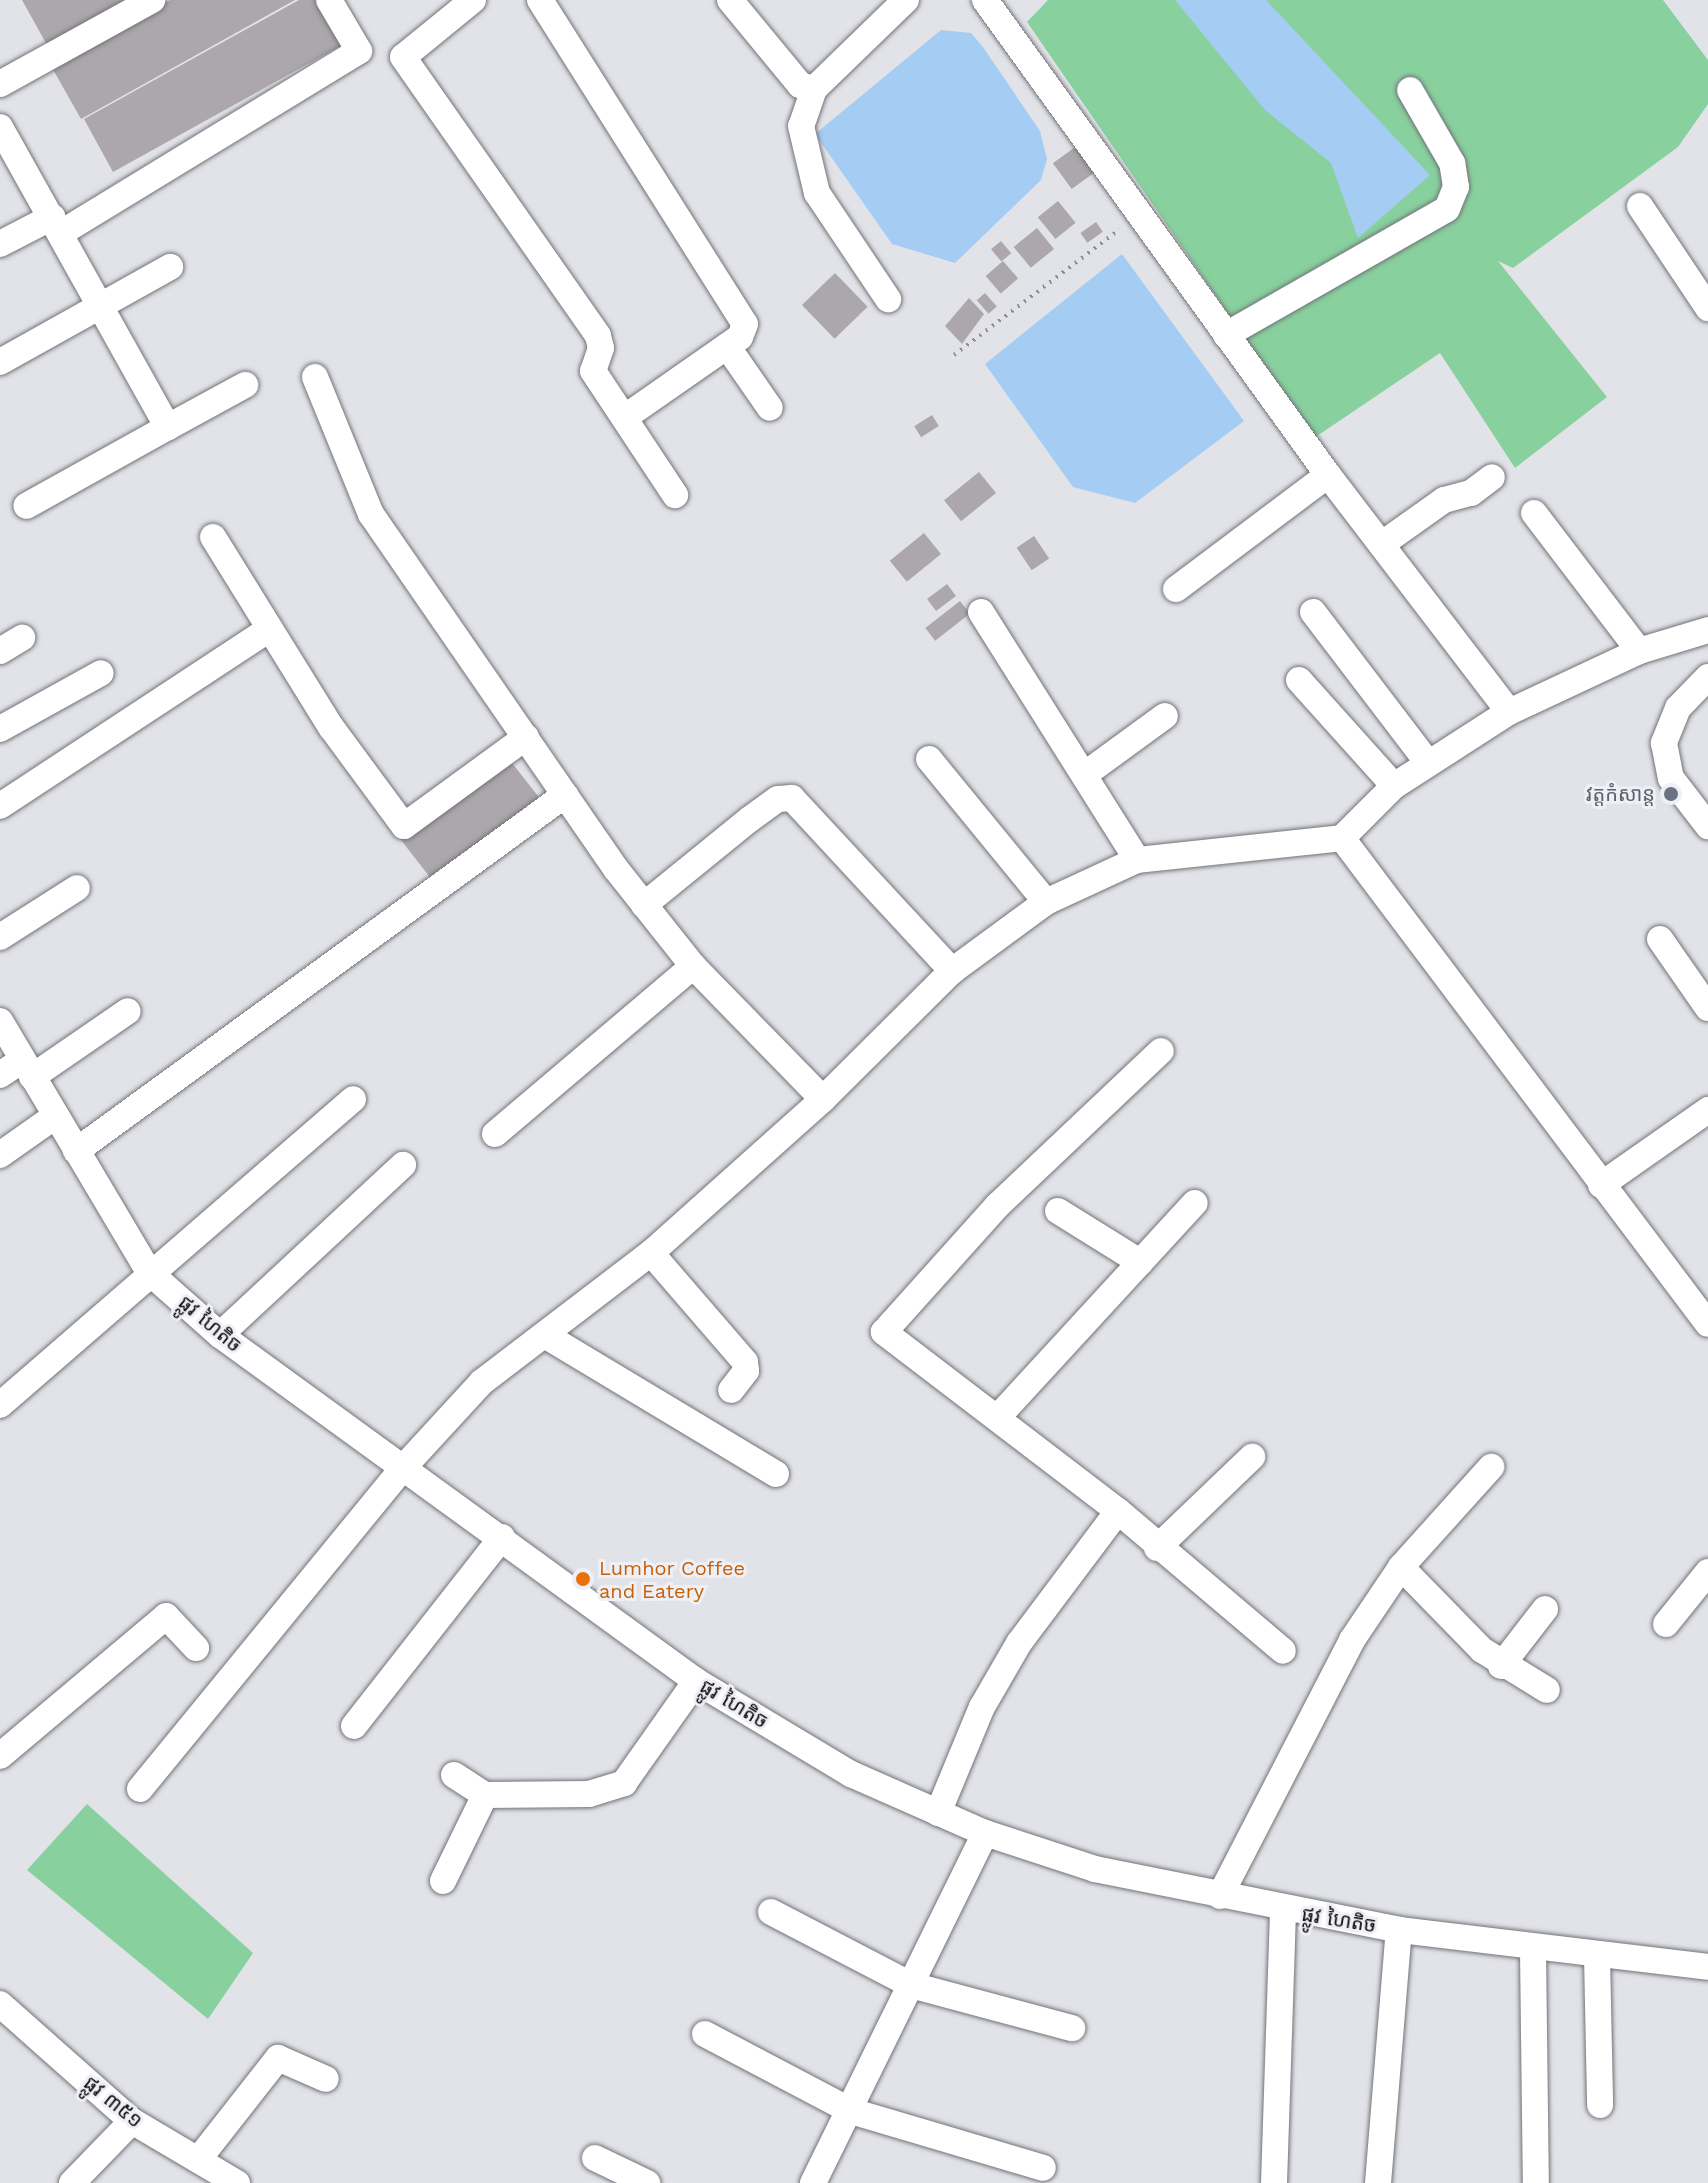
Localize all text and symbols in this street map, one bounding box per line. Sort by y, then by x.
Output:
place label: វត្តកំសាន្ត [1586,782,1655,806]
marker: វត្តកំសាន្ត [1662,785,1680,803]
street label: ផ្លូវ ហៃតិច [173,1291,247,1357]
place label: Lumhor Coffee and Eatery [599,1556,746,1603]
marker: Lumhor Coffee and Eatery [574,1570,592,1588]
street label: ផ្លូវ ហៃតិច [696,1674,772,1734]
street label: ផ្លូវ ហៃតិច [1300,1902,1378,1938]
street label: ផ្លូវ ៣៥១ [79,2071,147,2133]

